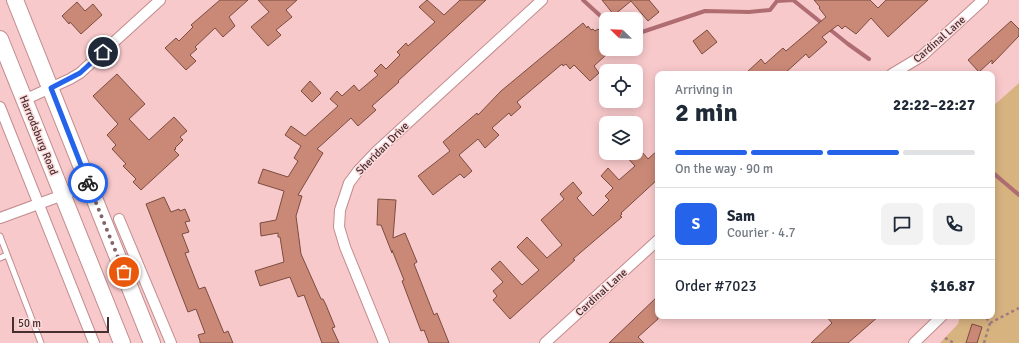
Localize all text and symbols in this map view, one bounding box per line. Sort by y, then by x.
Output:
north arrow [599,12,643,56]
map controls [599,12,643,160]
street label: Cardinal Lane [911,13,968,66]
pin [86,35,120,69]
icon: home [92,41,114,63]
button: locate [599,64,643,108]
text: Arriving in [675,82,733,98]
street label: Harrodsburg Road [17,93,61,177]
text: 22:22–22:27 [893,96,975,114]
text: 2 min [675,97,738,129]
button: layers [599,116,643,160]
street label: Sheridan Drive [353,119,411,177]
text: On the way · 90 m [675,161,773,177]
courier [68,163,108,203]
icon: bike [77,172,99,194]
button: chat [881,203,923,245]
button: phone [933,203,975,245]
text: Sam [727,207,755,225]
text: S [692,215,700,233]
text: Courier · 4.7 [727,225,796,241]
pin [107,255,141,289]
icon: bag [113,261,135,283]
street label: Cardinal Lane [573,266,630,319]
text: Order #7023 [675,277,757,295]
text: $16.87 [930,277,975,295]
scale bar [12,315,109,334]
text: 50 m [18,317,41,330]

